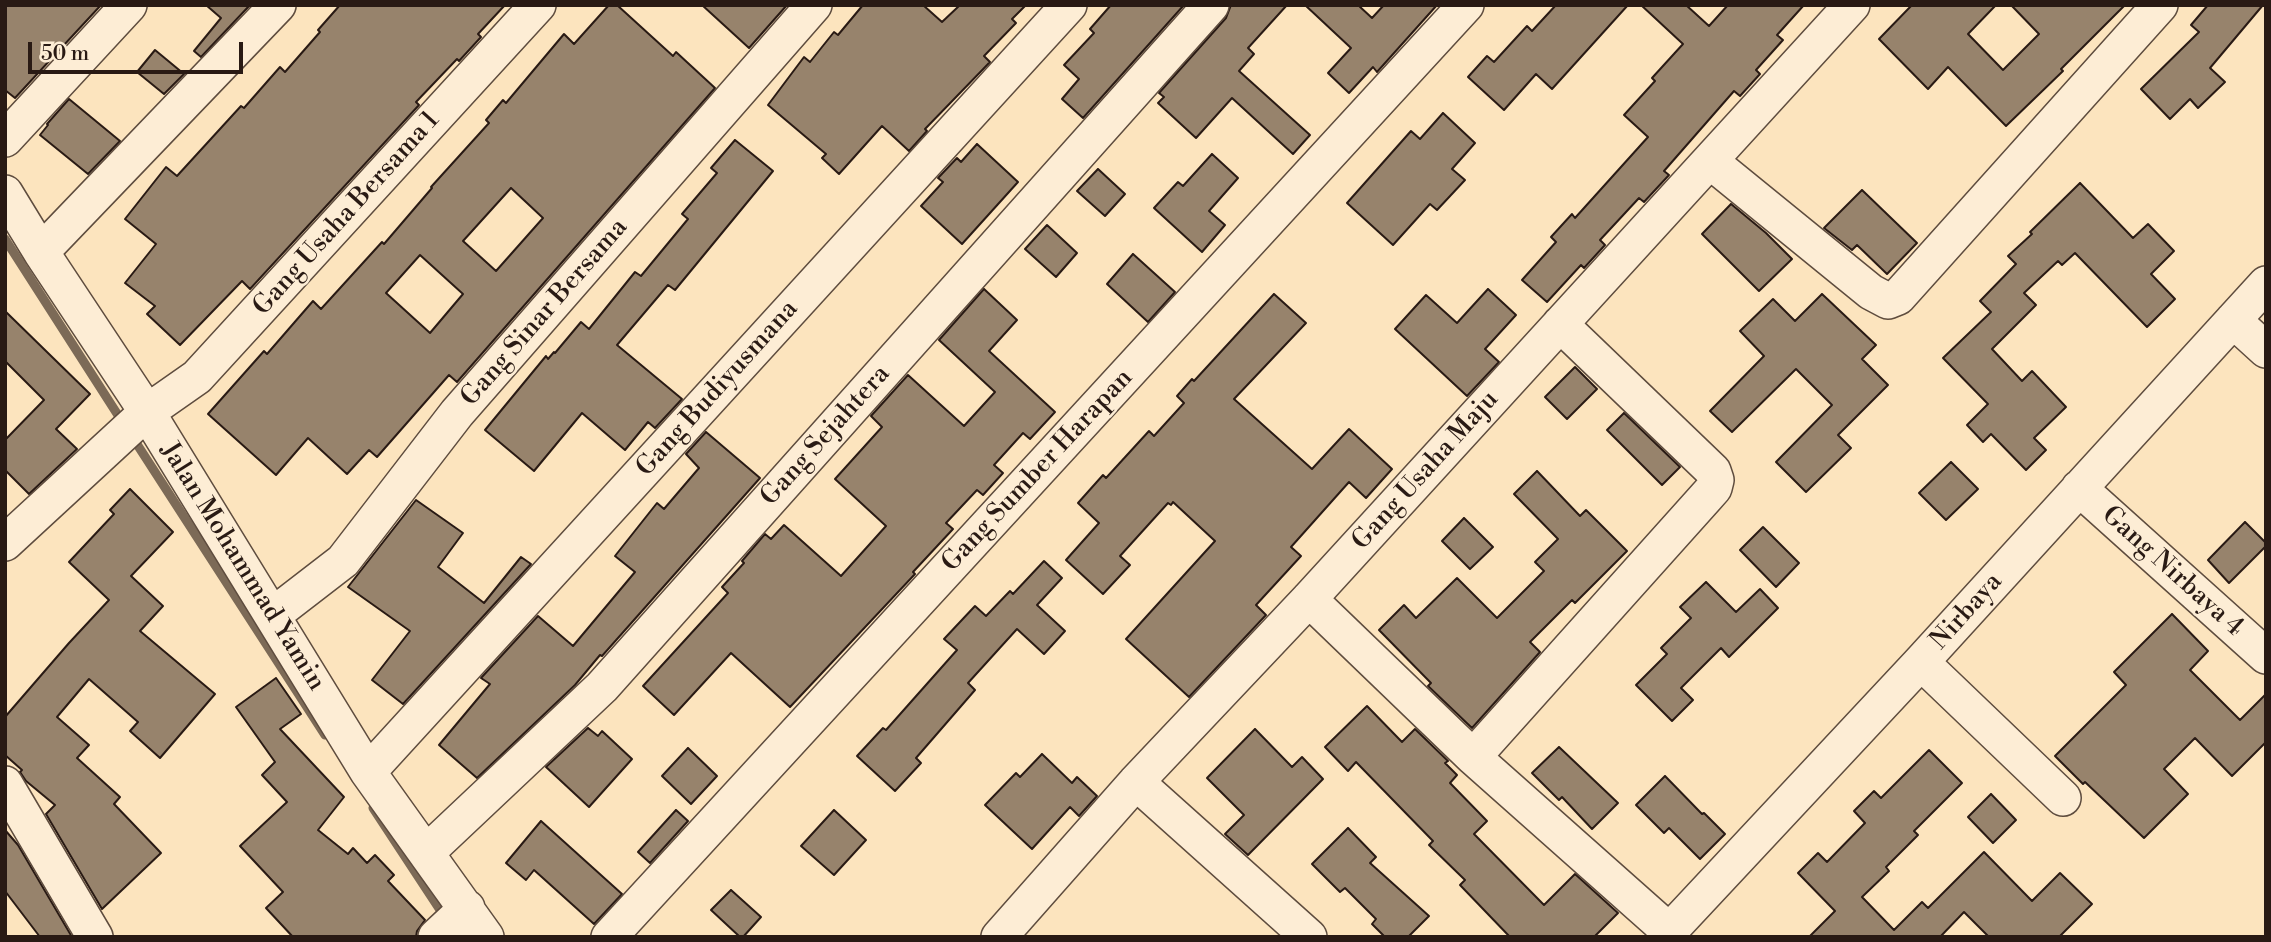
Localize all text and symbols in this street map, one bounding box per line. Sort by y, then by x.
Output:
scale bar [32,28,247,72]
text: 50 m [41,41,89,67]
street label: Gang Usaha Bersama 1 [247,106,447,322]
street label: Gang Sinar Bersama [455,213,635,413]
street label: Gang Budiyusmana [631,294,805,484]
street label: Gang Sejahtera [755,359,897,513]
street label: Gang Sumber Harapan [936,363,1140,579]
street label: Gang Usaha Maju [1346,385,1506,557]
street label: Jalan Mohammad Yamin [153,437,331,697]
street label: Gang Nirbaya 4 [2095,500,2249,644]
street label: Nirbaya [1924,567,2010,657]

